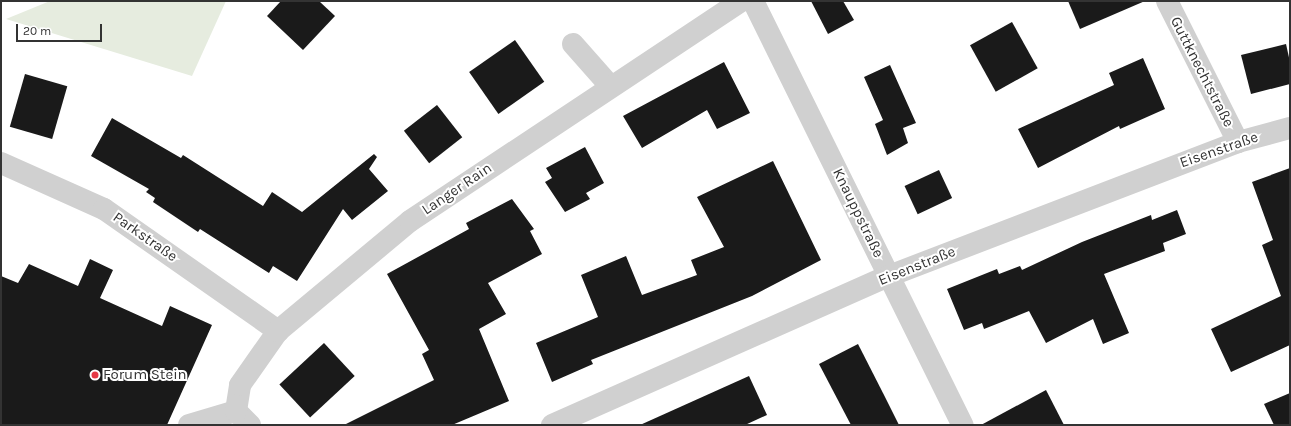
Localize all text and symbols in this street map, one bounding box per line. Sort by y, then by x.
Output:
street label: Guttknechtstraße [1166,14,1238,130]
scale bar [18,16,104,42]
text: 20 m [23,24,51,38]
street label: Eisenstraße [1177,128,1261,172]
street label: Langer Rain [419,159,495,219]
street label: Knauppstraße [829,165,887,261]
street label: Parkstraße [109,208,181,266]
street label: Eisenstraße [876,242,958,290]
place label: Forum Stein [103,366,187,384]
marker: Forum Stein [90,370,100,380]

